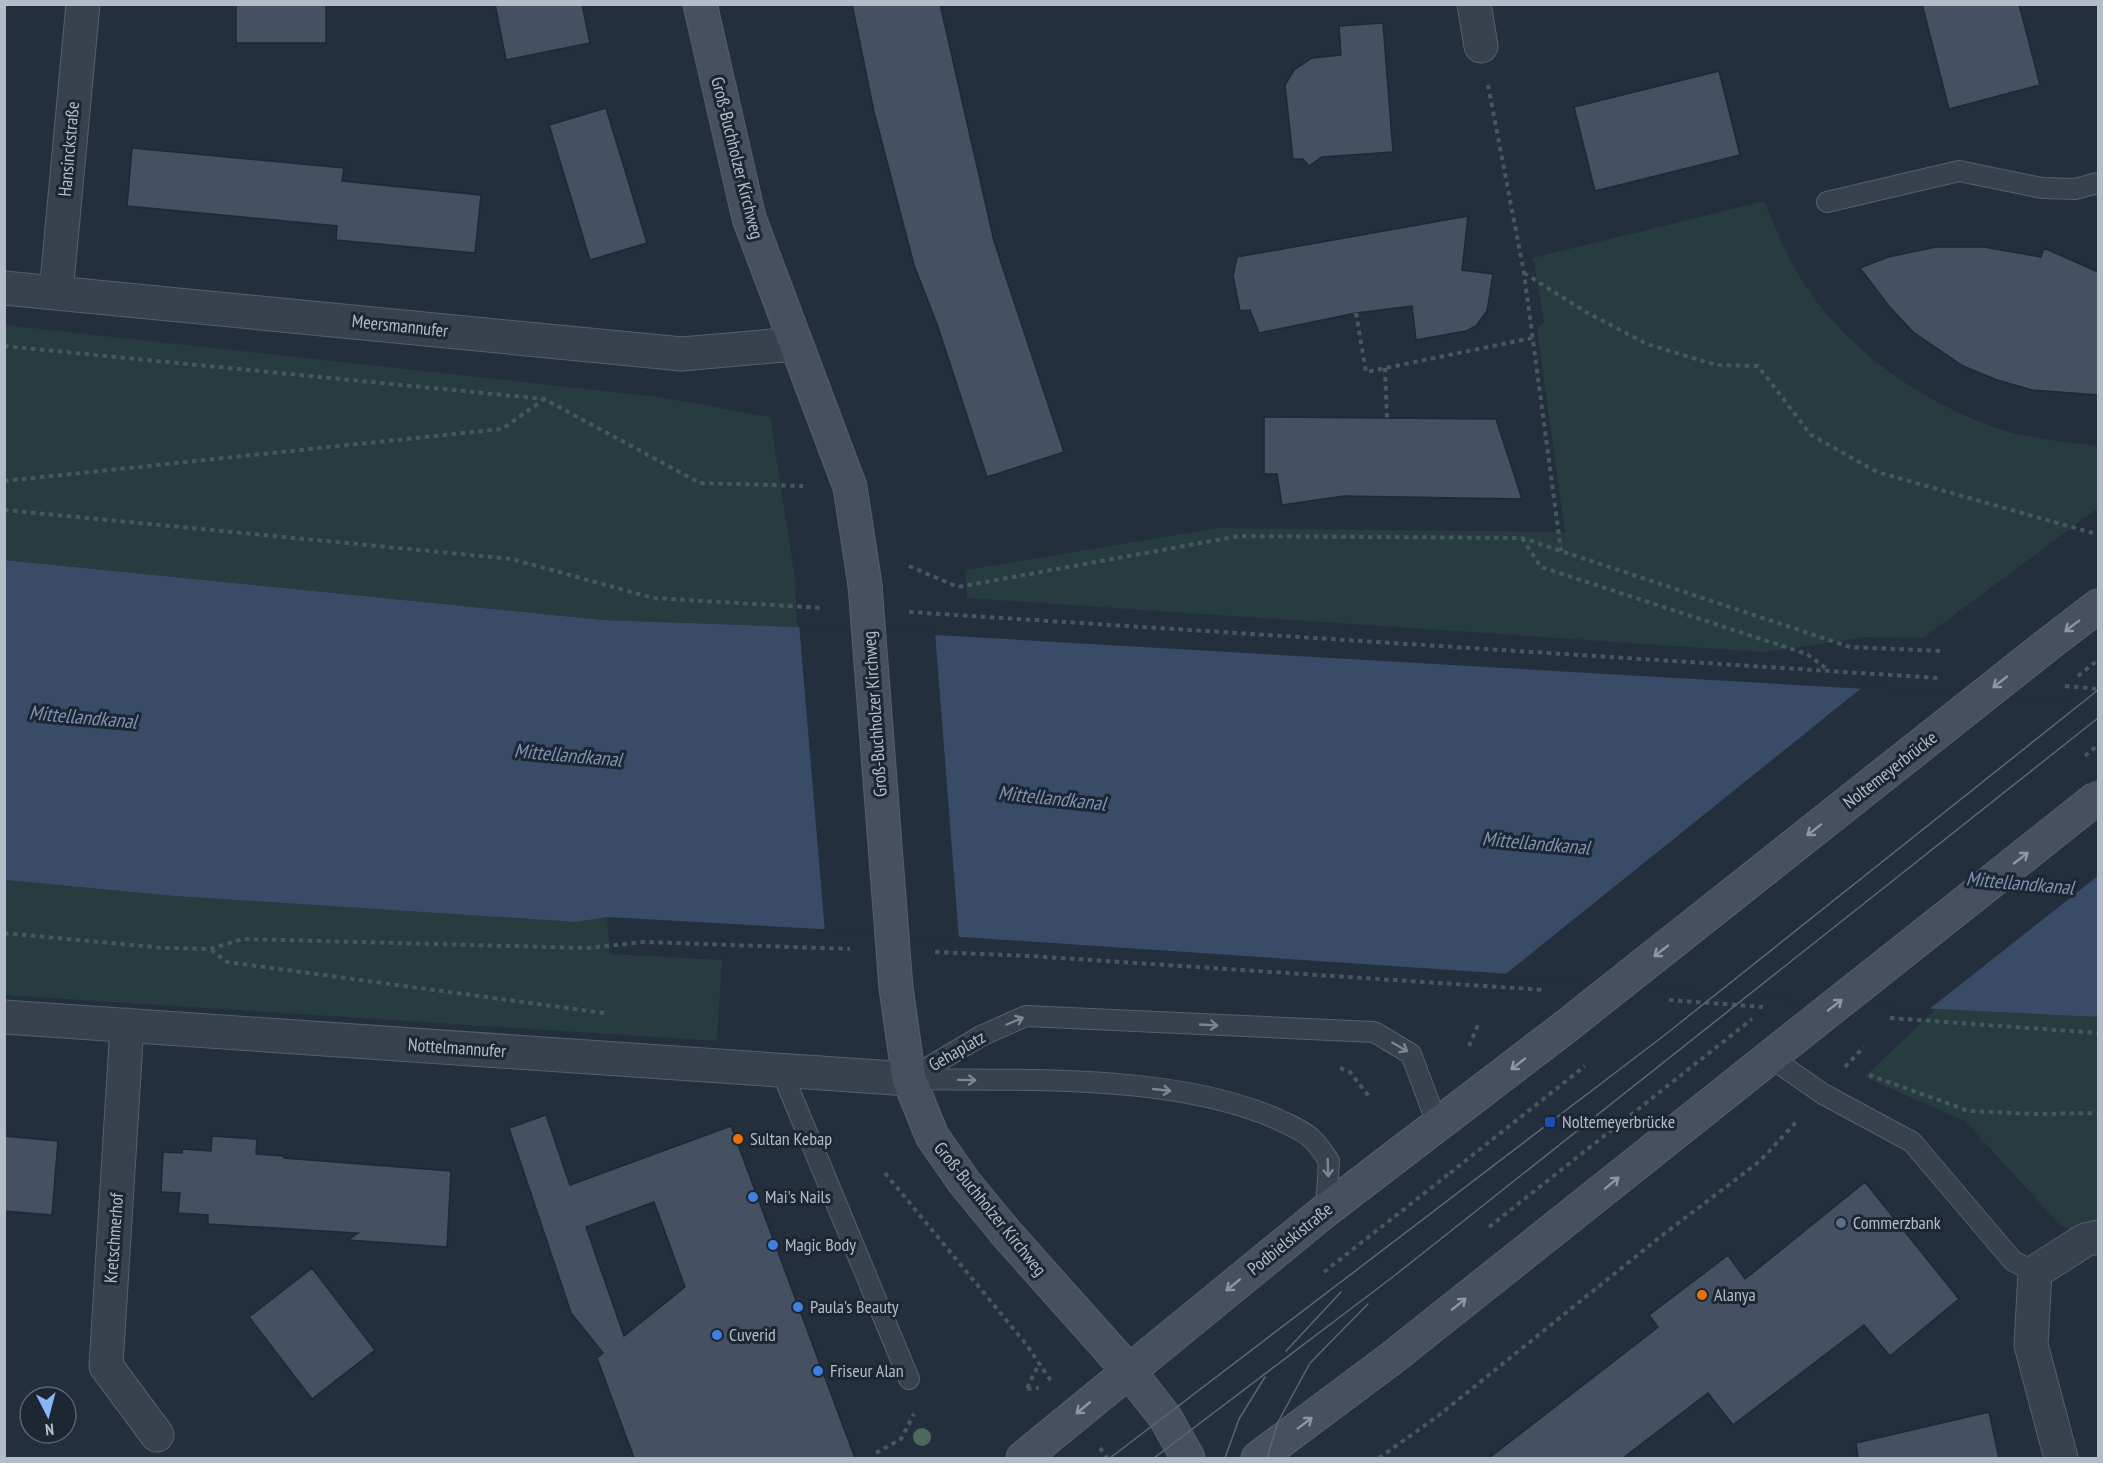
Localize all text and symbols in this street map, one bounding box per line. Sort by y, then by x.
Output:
street label: Groß-Buchholzer Kirchweg [706,75,769,241]
street label: Hansinckstraße [53,100,84,197]
street label: Meersmannufer [351,309,449,342]
one-way arrow [2064,619,2080,632]
street label: Groß-Buchholzer Kirchweg [857,630,892,798]
one-way arrow [1992,676,2008,689]
water label: Mittellandkanal [28,699,140,735]
street label: Noltemeyerbrücke [1838,726,1941,813]
water label: Mittellandkanal [513,737,625,773]
water label: Mittellandkanal [997,779,1109,817]
one-way arrow [1806,823,1822,836]
water label: Mittellandkanal [1481,825,1593,861]
one-way arrow [2013,852,2029,865]
water label: Mittellandkanal [1965,865,2077,901]
one-way arrow [1654,944,1670,957]
one-way arrow [1827,999,1843,1012]
one-way arrow [1006,1015,1024,1026]
one-way arrow [1199,1019,1218,1030]
street label: Gehaplatz [924,1025,989,1076]
street label: Nottelmannufer [407,1033,507,1062]
one-way arrow [1391,1042,1408,1054]
one-way arrow [1510,1057,1526,1070]
one-way arrow [957,1074,977,1086]
one-way arrow [1151,1085,1171,1096]
place label: Noltemeyerbrücke [1562,1110,1675,1133]
marker: Noltemeyerbrücke [1543,1115,1557,1129]
place label: Sultan Kebap [750,1127,832,1150]
marker: Sultan Kebap [731,1132,745,1146]
street label: Groß-Buchholzer Kirchweg [929,1137,1052,1280]
one-way arrow [1322,1158,1333,1178]
one-way arrow [1604,1176,1620,1189]
place label: Mai's Nails [765,1185,831,1208]
marker: Mai's Nails [746,1190,760,1204]
street label: Kretschmerhof [99,1191,128,1284]
street label: Podbielskistraße [1242,1197,1337,1280]
place label: Commerzbank [1853,1211,1941,1234]
marker: Commerzbank [1834,1216,1848,1230]
place label: Magic Body [785,1233,856,1256]
marker: Magic Body [766,1238,780,1252]
one-way arrow [1225,1279,1241,1292]
place label: Alanya [1714,1283,1756,1306]
marker: Alanya [1695,1288,1709,1302]
place label: Paula's Beauty [810,1295,899,1318]
one-way arrow [1451,1298,1467,1311]
marker: Paula's Beauty [791,1300,805,1314]
place label: Cuverid [729,1323,776,1346]
marker: Cuverid [710,1328,724,1342]
place label: Friseur Alan [830,1359,904,1382]
marker: Friseur Alan [811,1364,825,1378]
north arrow [18,1385,78,1445]
one-way arrow [1076,1401,1091,1415]
one-way arrow [1296,1417,1312,1430]
text: N [44,1420,55,1440]

